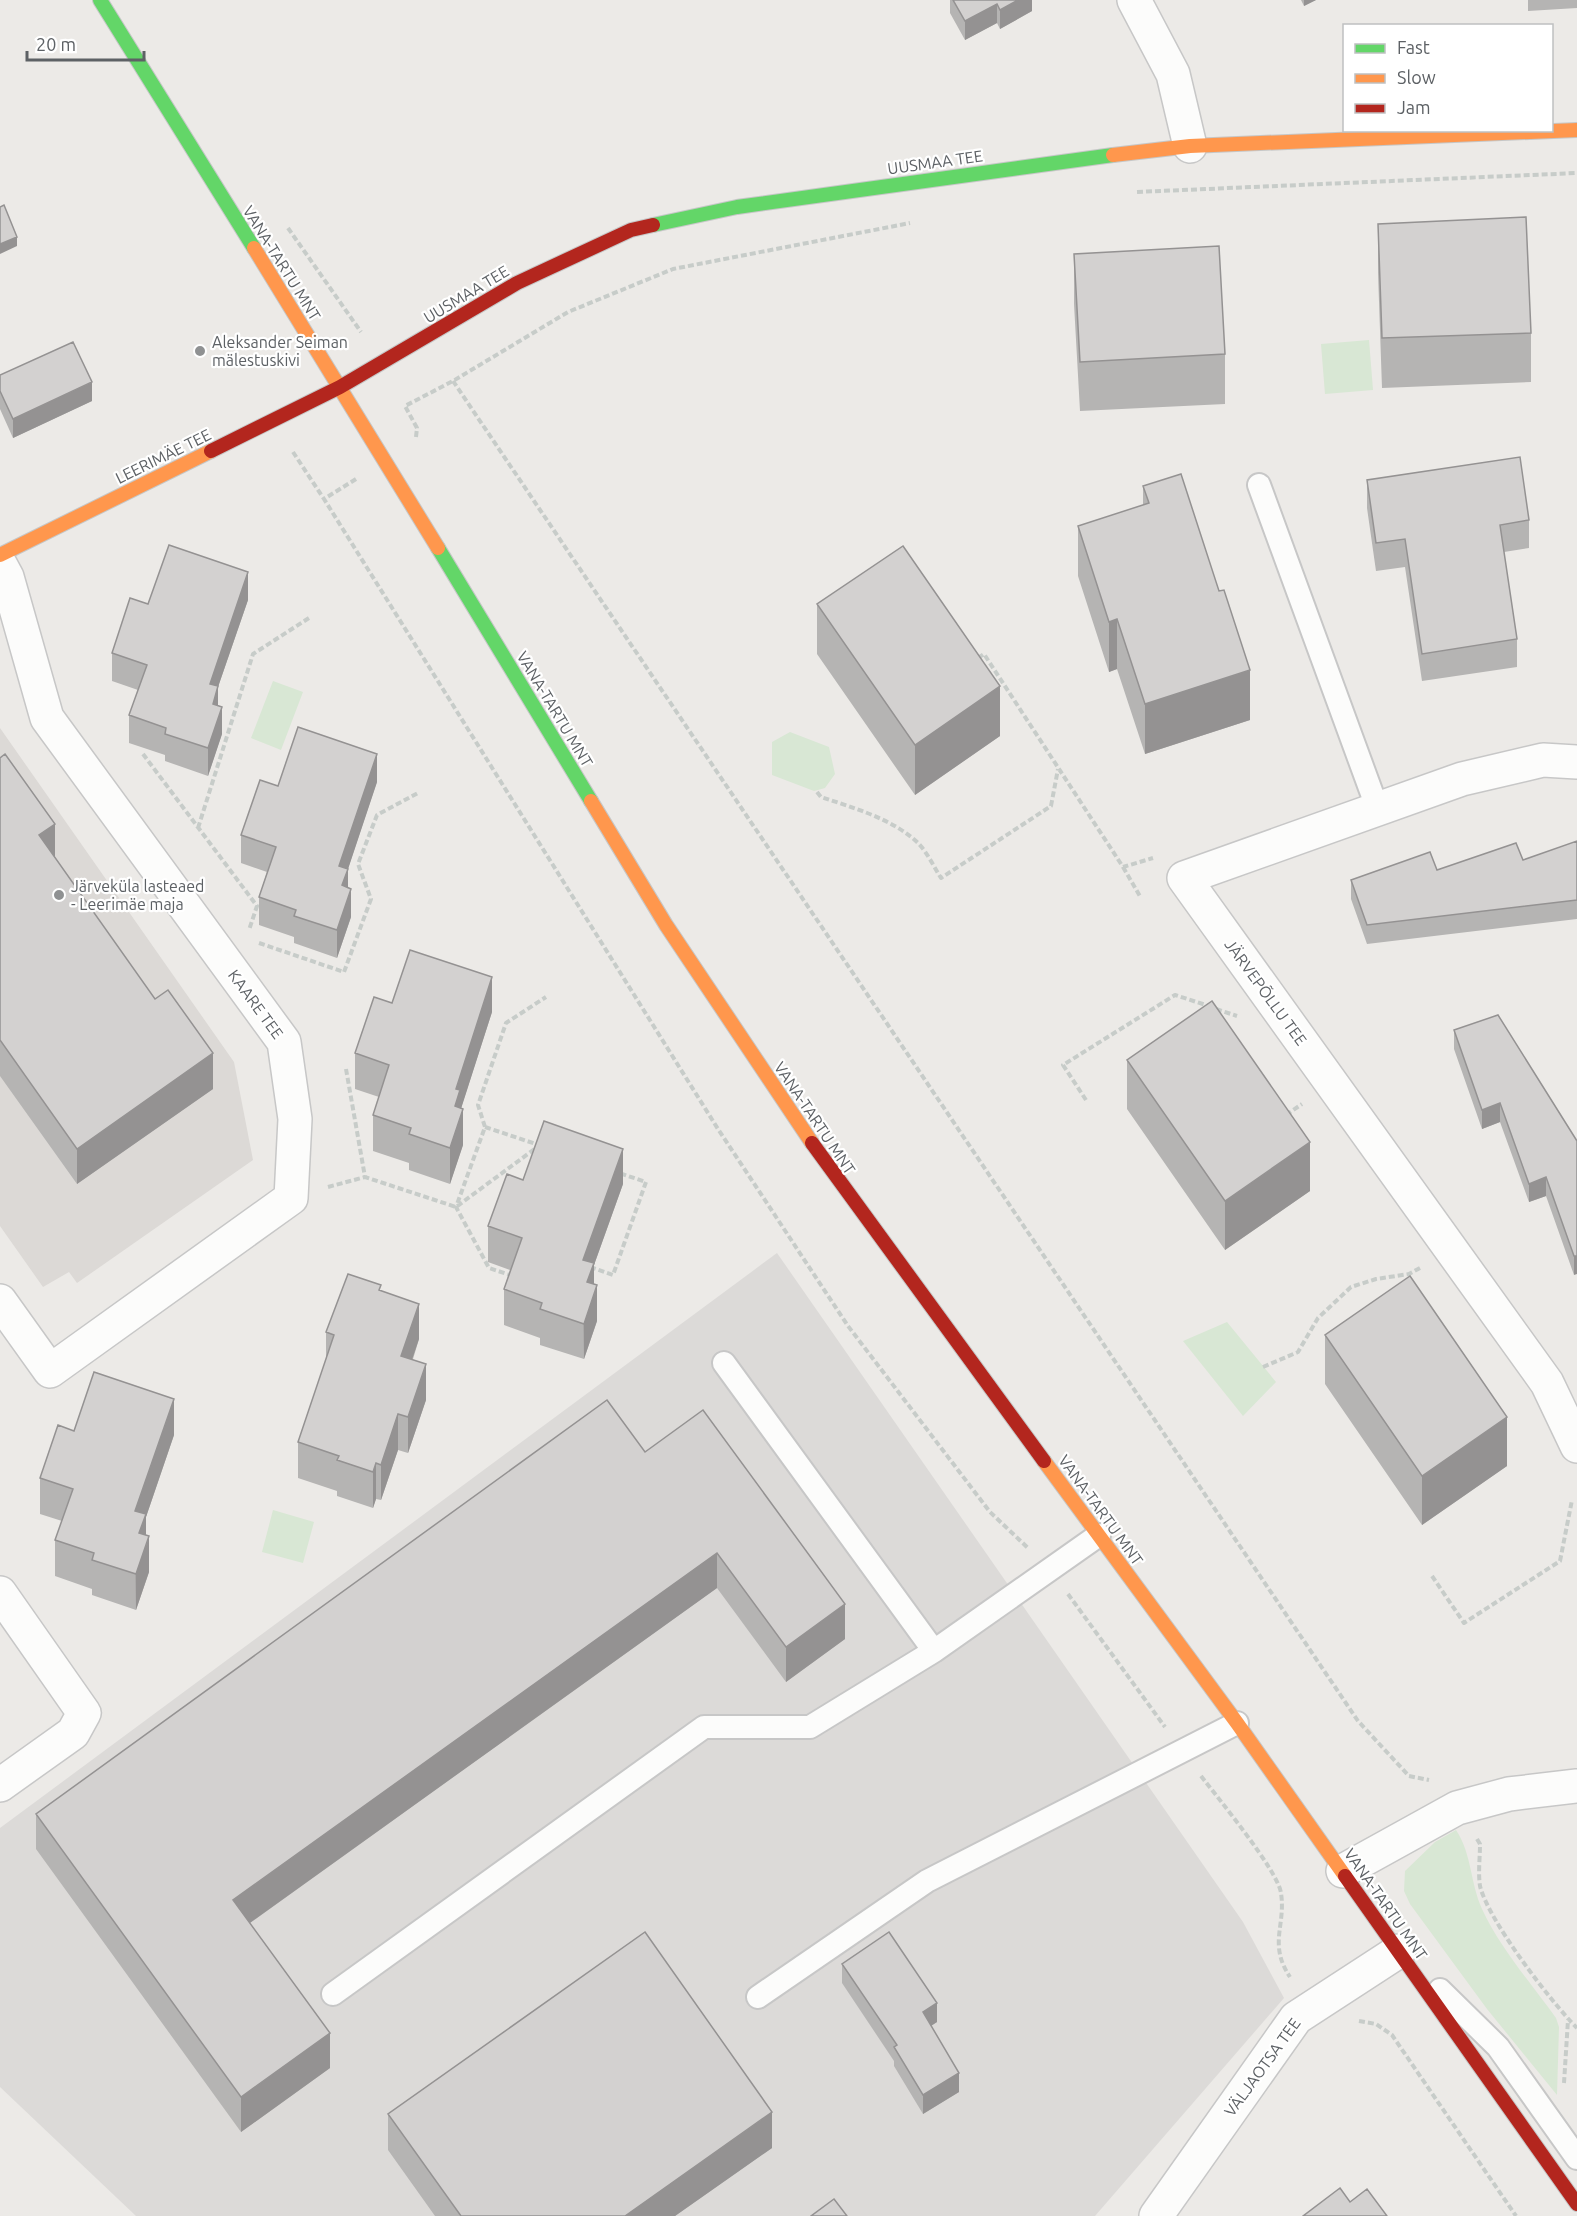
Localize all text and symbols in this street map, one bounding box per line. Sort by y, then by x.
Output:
scale bar [27,24,144,62]
legend [1343,24,1553,132]
text: 20 m [36,34,76,54]
text: Fast [1397,37,1430,57]
text: Slow [1397,67,1436,87]
text: Jam [1397,97,1431,117]
street label: UUSMAA TEE [886,146,984,178]
street label: VANA-TARTU MNT [239,202,325,324]
street label: UUSMAA TEE [420,262,512,326]
place label: Aleksander Seiman mälestuskivi [212,333,348,369]
marker: Aleksander Seiman mälestuskivi [193,344,207,358]
street label: LEERIMÄE TEE [112,425,214,487]
street label: VANA-TARTU MNT [513,648,597,770]
place label: Järveküla lasteaed - Leerimäe maja [71,877,204,913]
marker: Järveküla lasteaed - Leerimäe maja [52,888,66,902]
street label: JÄRVEPÕLLU TEE [1221,935,1311,1049]
street label: KAARE TEE [225,966,287,1042]
street label: VANA-TARTU MNT [771,1058,859,1178]
street label: VANA-TARTU MNT [1055,1451,1147,1569]
street label: VANA-TARTU MNT [1341,1845,1431,1963]
street label: VÄLJAOTSA TEE [1220,2014,1304,2120]

